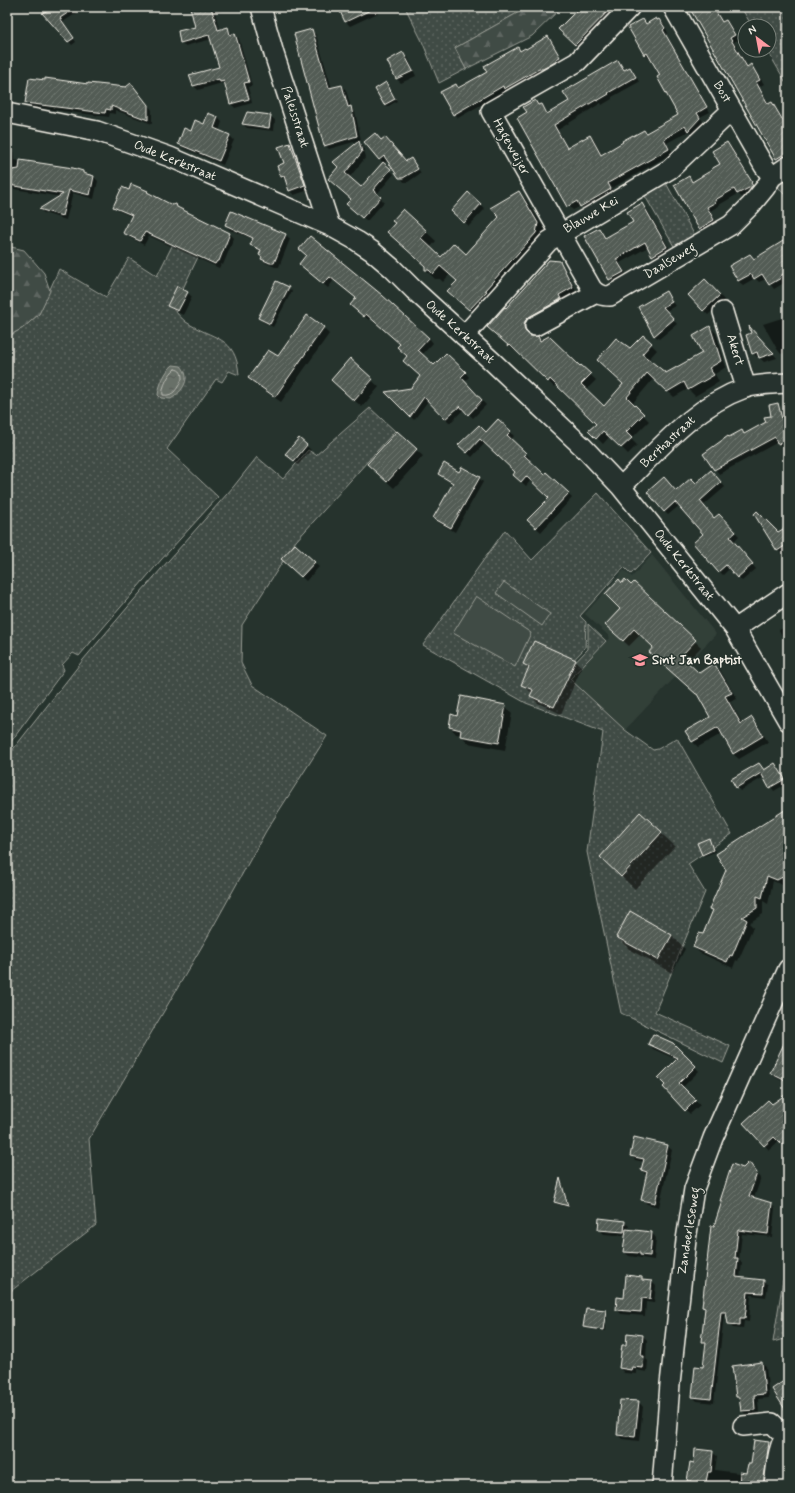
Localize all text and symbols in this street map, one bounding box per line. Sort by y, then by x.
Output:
north arrow [737,18,777,58]
text: N [745,22,759,38]
street label: Bost [709,78,735,106]
street label: Paleisstraat [277,84,313,150]
street label: Hageweijer [487,116,534,180]
street label: Oude Kerkstraat [131,137,219,185]
street label: Blauwe Kei [560,192,622,238]
street label: Daalseweg [641,239,700,285]
street label: Oude Kerkstraat [422,296,498,368]
street label: Akert [722,332,748,368]
street label: Berthastraat [637,412,699,472]
street label: Oude Kerkstraat [650,526,718,605]
school or university icon: Sint Jan Baptist [631,651,649,669]
place label: Sint Jan Baptist [652,652,743,669]
street label: Zandoerleseweg [674,1186,706,1277]

